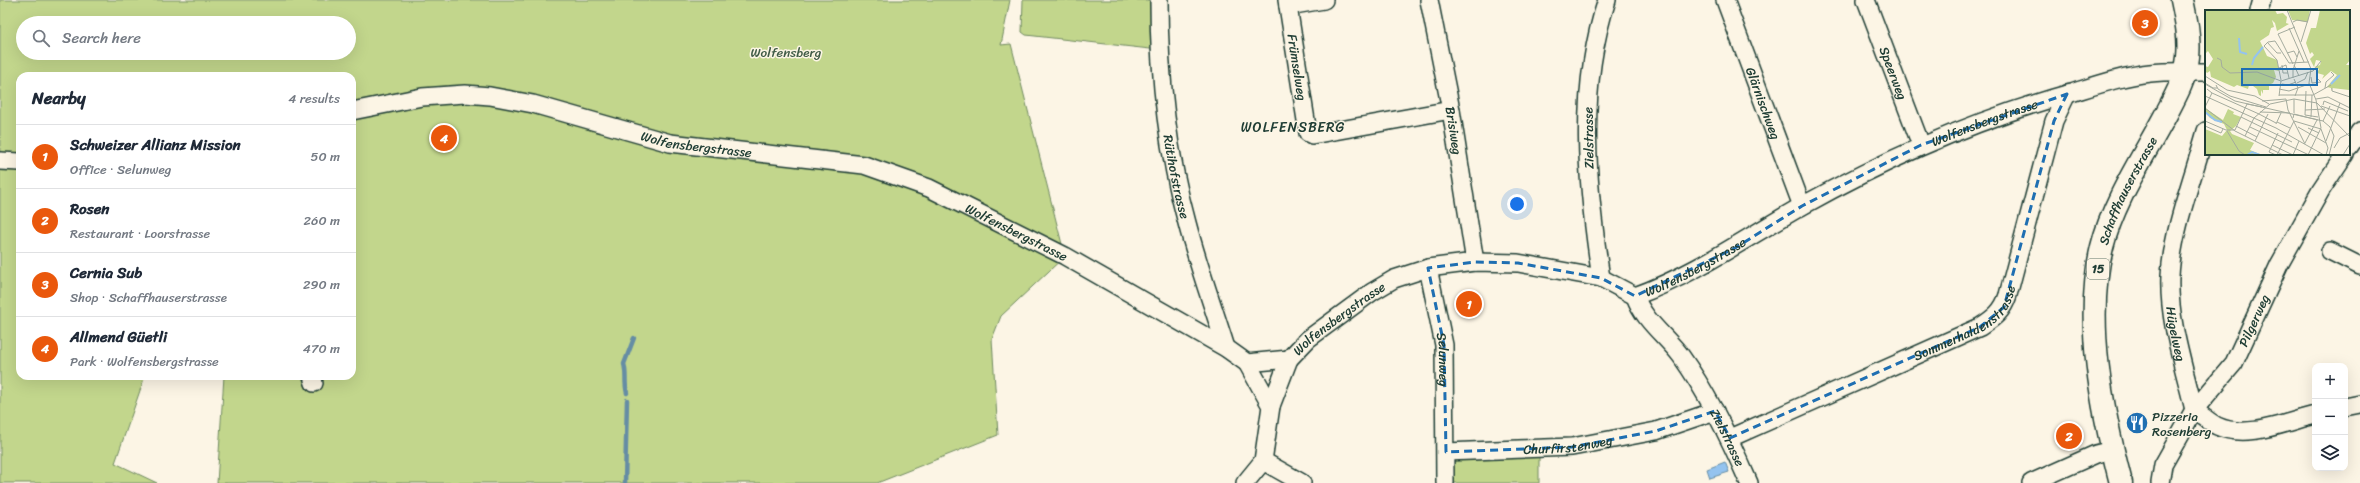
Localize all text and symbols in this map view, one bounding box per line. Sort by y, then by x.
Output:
pin: 3 [2132,8,2158,38]
inset map [2205,10,2350,155]
search box [16,16,356,60]
text: Search here [62,25,141,51]
icon: search [30,27,52,49]
street label: Frümselweg [1280,32,1314,103]
park label: Wolfensberg [751,41,822,64]
street label: Speerweg [1873,43,1914,104]
street label: Glärnischweg [1739,64,1787,143]
text: Nearby [32,83,86,113]
text: 4 results [288,87,340,110]
street label: Wolfensbergstrasse [1928,92,2041,153]
street label: Brisiweg [1439,105,1469,157]
street label: Zielstrasse [1576,106,1601,169]
district label: WOLFENSBERG [1241,115,1345,140]
pin: 4 [431,123,457,153]
street label: Wolfensbergstrasse [638,124,753,164]
text: Schweizer Allianz Mission [70,132,241,158]
street label: Schaffhauserstrasse [2092,132,2164,248]
street label: Rütihofstrasse [1157,133,1196,222]
text: 1 [42,145,48,168]
text: 50 m [310,145,340,168]
text: Office · Selunweg [70,158,171,181]
your location [1507,194,1527,214]
text: Rosen [70,196,109,222]
street label: Wolfensbergstrasse [961,197,1072,268]
text: 2 [41,209,49,232]
text: 260 m [304,209,340,232]
text: Restaurant · Loorstrasse [70,222,210,245]
street label: Wolfensbergstrasse [1641,231,1751,303]
road number: 15 [2087,259,2109,279]
text: Cernia Sub [70,260,142,286]
text: 3 [41,273,49,296]
text: 290 m [303,273,340,296]
street label: Wolfensbergstrasse [1287,275,1390,361]
street label: Sommerhaldenstrasse [1910,283,2022,367]
text: Shop · Schaffhauserstrasse [70,286,227,309]
pin: 1 [1456,289,1482,319]
street label: Pilgerweg [2232,290,2276,351]
street label: Hügelweg [2159,305,2192,364]
text: Allmend Güetli [70,324,167,350]
street label: Selunweg [1430,330,1455,387]
text: 4 [41,337,49,360]
text: 470 m [303,337,340,360]
text: Park · Wolfensbergstrasse [70,350,219,373]
map controls [2312,363,2348,471]
button: + [2312,363,2348,399]
button: − [2312,399,2348,435]
street label: Zielstrasse [1703,404,1751,471]
place label: Pizzeria Rosenberg [2152,405,2212,443]
restaurant icon: Pizzeria Rosenberg [2124,410,2150,436]
pin: 2 [2056,421,2082,451]
street label: Churfirstenweg [1523,429,1615,461]
button: layers [2312,435,2348,471]

